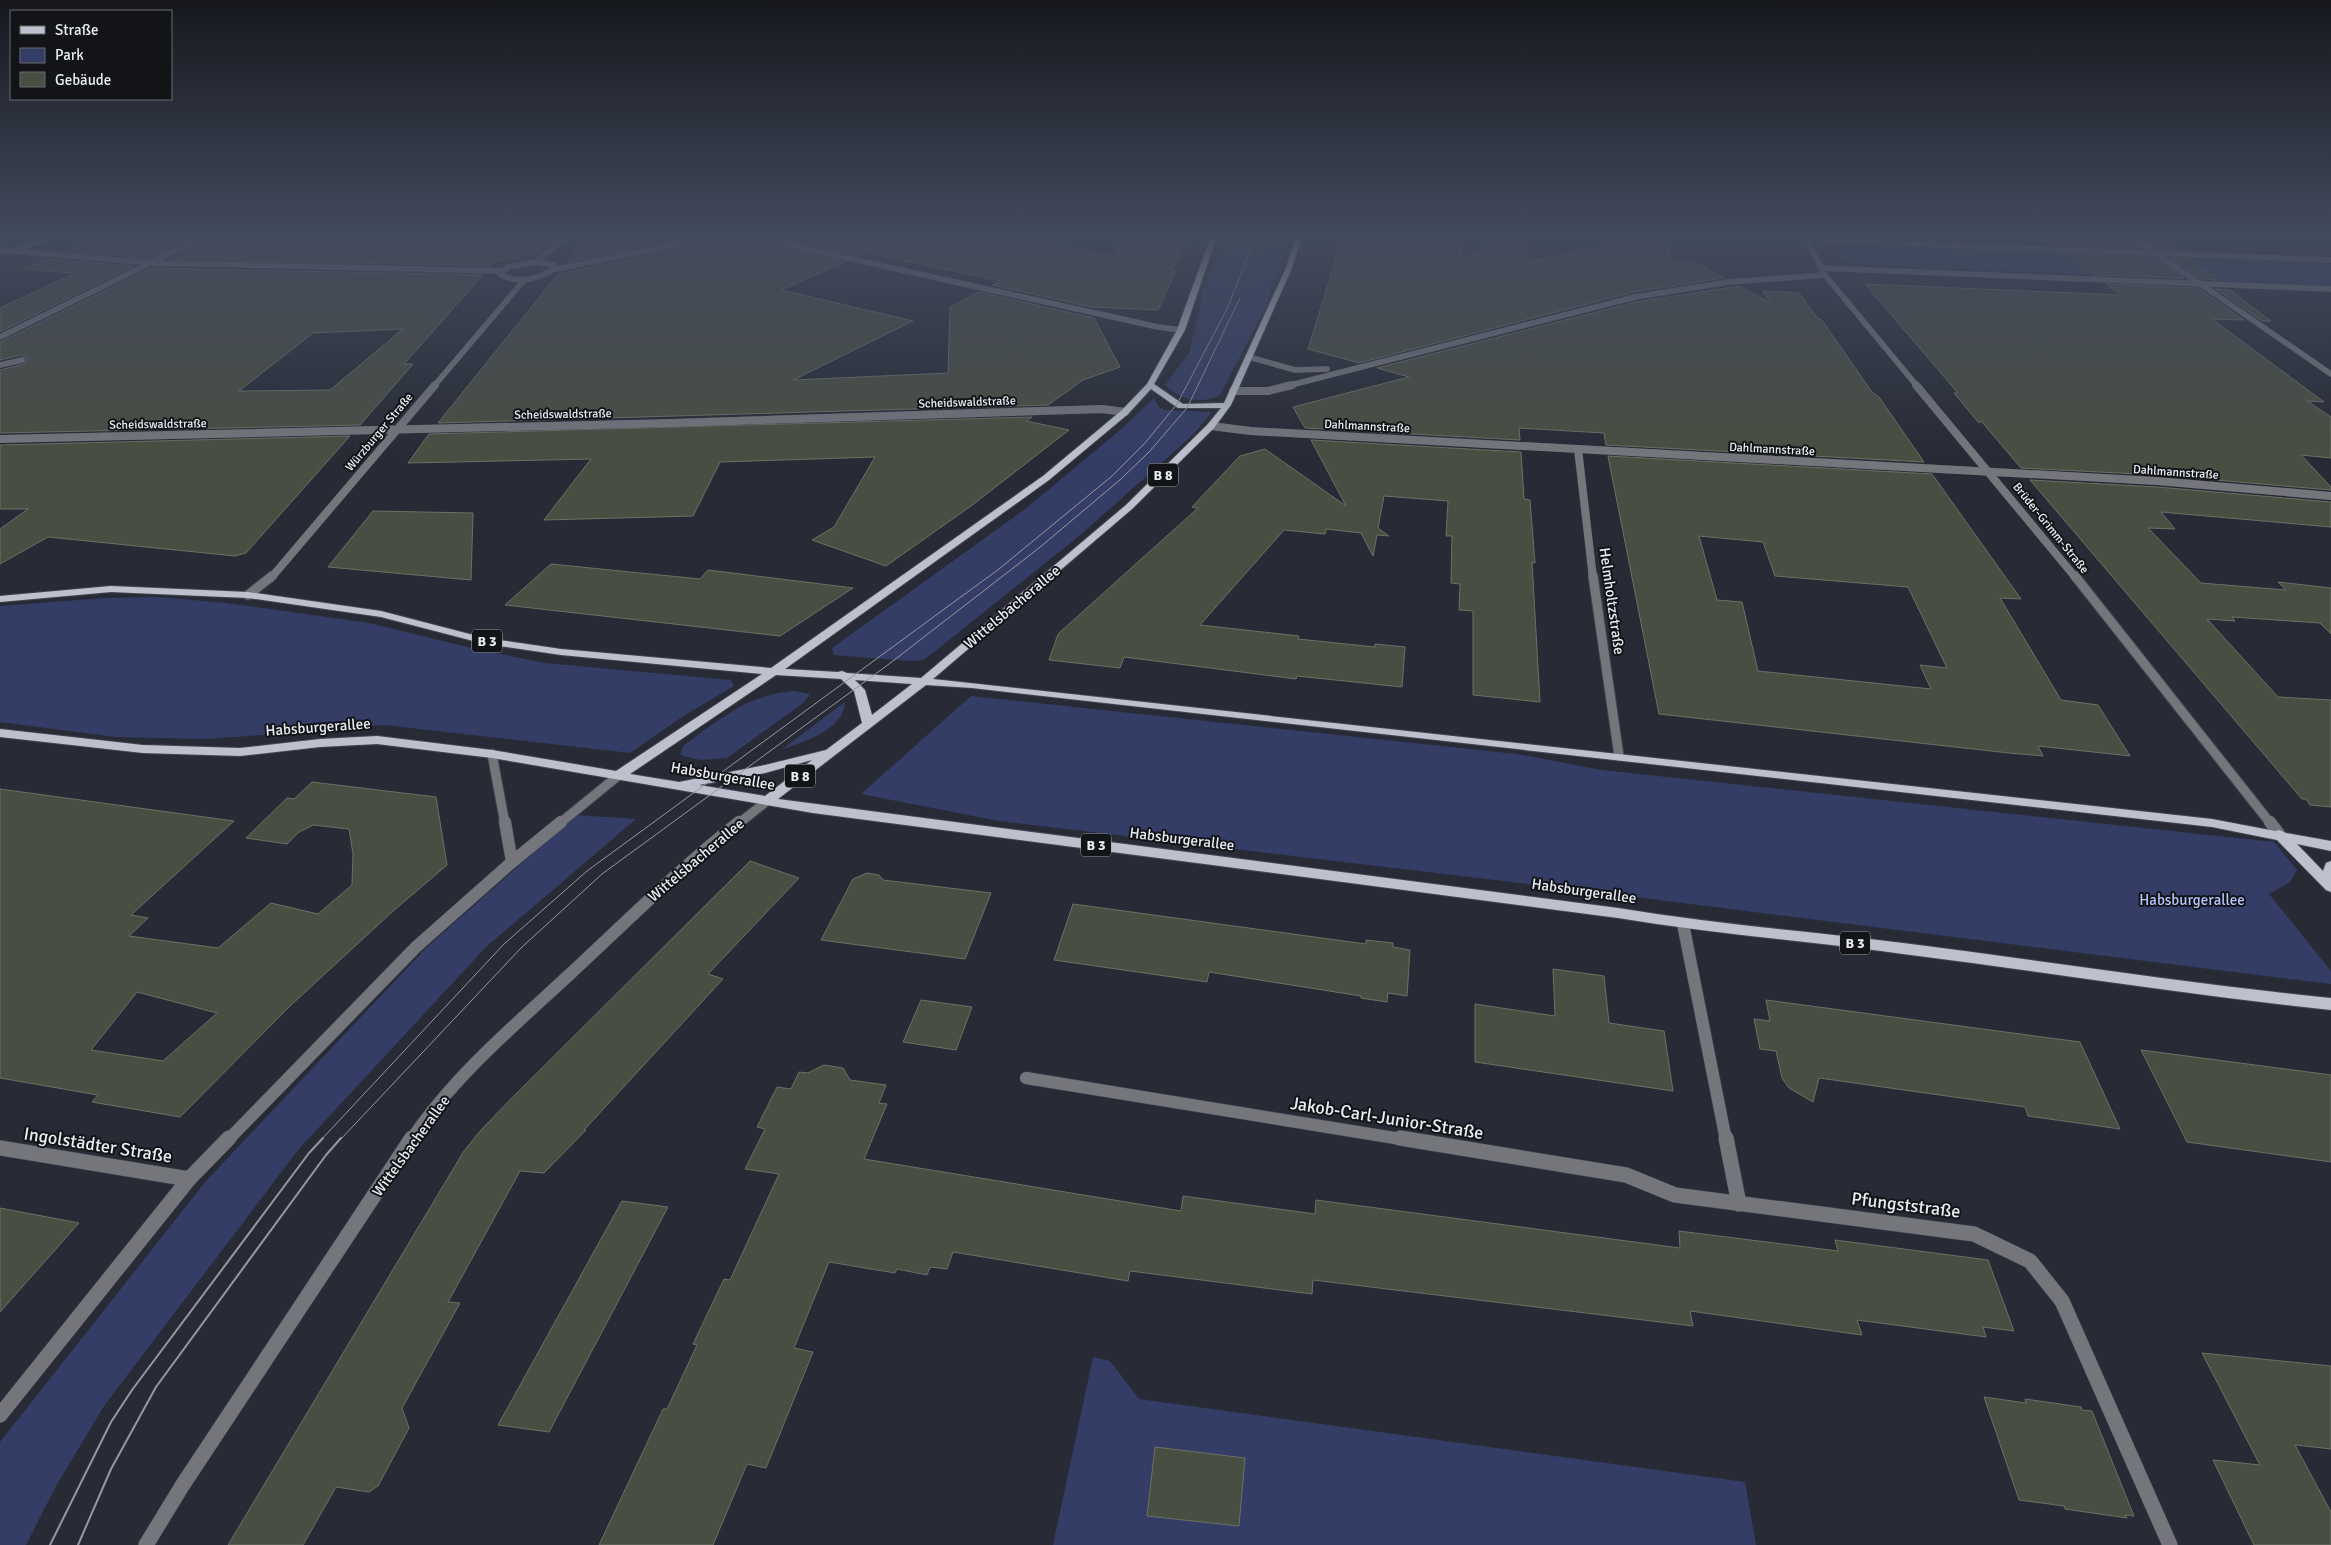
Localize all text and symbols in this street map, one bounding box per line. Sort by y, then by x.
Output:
legend [10,10,172,100]
text: Straße [55,21,99,39]
text: Park [55,46,84,64]
text: Gebäude [55,71,111,89]
street label: Würzburger Straße [342,390,417,475]
street label: Scheidswaldstraße [918,393,1016,412]
street label: Scheidswaldstraße [514,406,612,423]
street label: Scheidswaldstraße [109,416,207,433]
street label: Dahlmannstraße [1324,417,1410,436]
street label: Dahlmannstraße [1729,440,1815,459]
street label: Dahlmannstraße [2133,462,2219,483]
road number: B 8 [1148,464,1178,486]
street label: Brüder-Grimm-Straße [2009,480,2092,577]
street label: Helmholtzstraße [1596,546,1628,656]
street label: Wittelsbacherallee [960,561,1064,653]
road number: B 3 [472,630,502,652]
street label: Habsburgerallee [265,714,371,740]
street label: Habsburgerallee [669,758,777,794]
road number: B 8 [785,764,815,788]
street label: Wittelsbacherallee [644,814,748,906]
street label: Habsburgerallee [1128,824,1236,854]
road number: B 3 [1081,834,1111,856]
street label: Habsburgerallee [1530,875,1638,907]
park label: Habsburgerallee [2139,891,2245,909]
road number: B 3 [1840,931,1870,954]
street label: Wittelsbacherallee [368,1092,454,1200]
street label: Jakob-Carl-Junior-Straße [1289,1092,1485,1144]
street label: Ingolstädter Straße [22,1122,174,1168]
street label: Pfungststraße [1850,1187,1962,1223]

